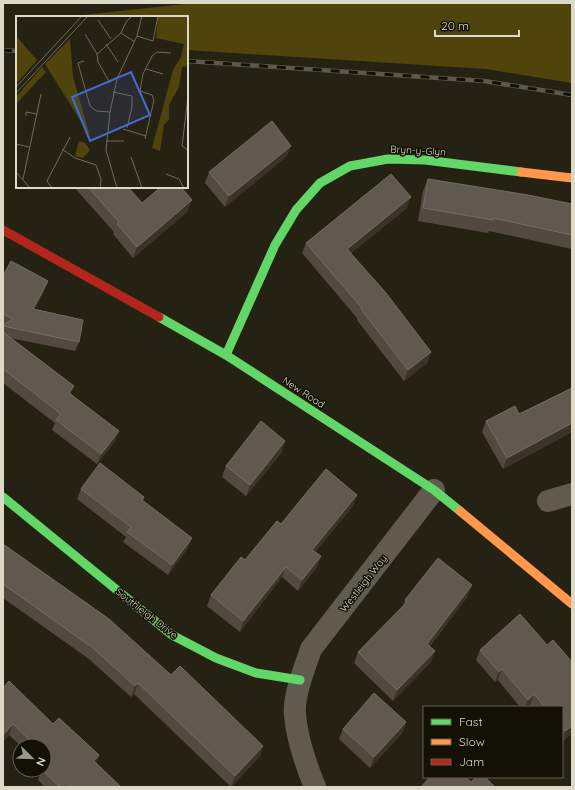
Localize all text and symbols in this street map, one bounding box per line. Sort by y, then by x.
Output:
scale bar [435,12,519,38]
inset map [16,16,188,188]
text: 20 m [441,18,469,33]
street label: Bryn-y-Glyn [390,143,446,158]
street label: New Road [280,374,327,411]
street label: Westleigh Way [337,552,390,615]
street label: Southleigh Drive [113,585,181,642]
legend [423,706,563,778]
text: Fast [459,714,483,729]
text: Slow [459,734,485,749]
north arrow [12,738,52,778]
text: Jam [459,754,484,769]
text: N [33,755,49,768]

